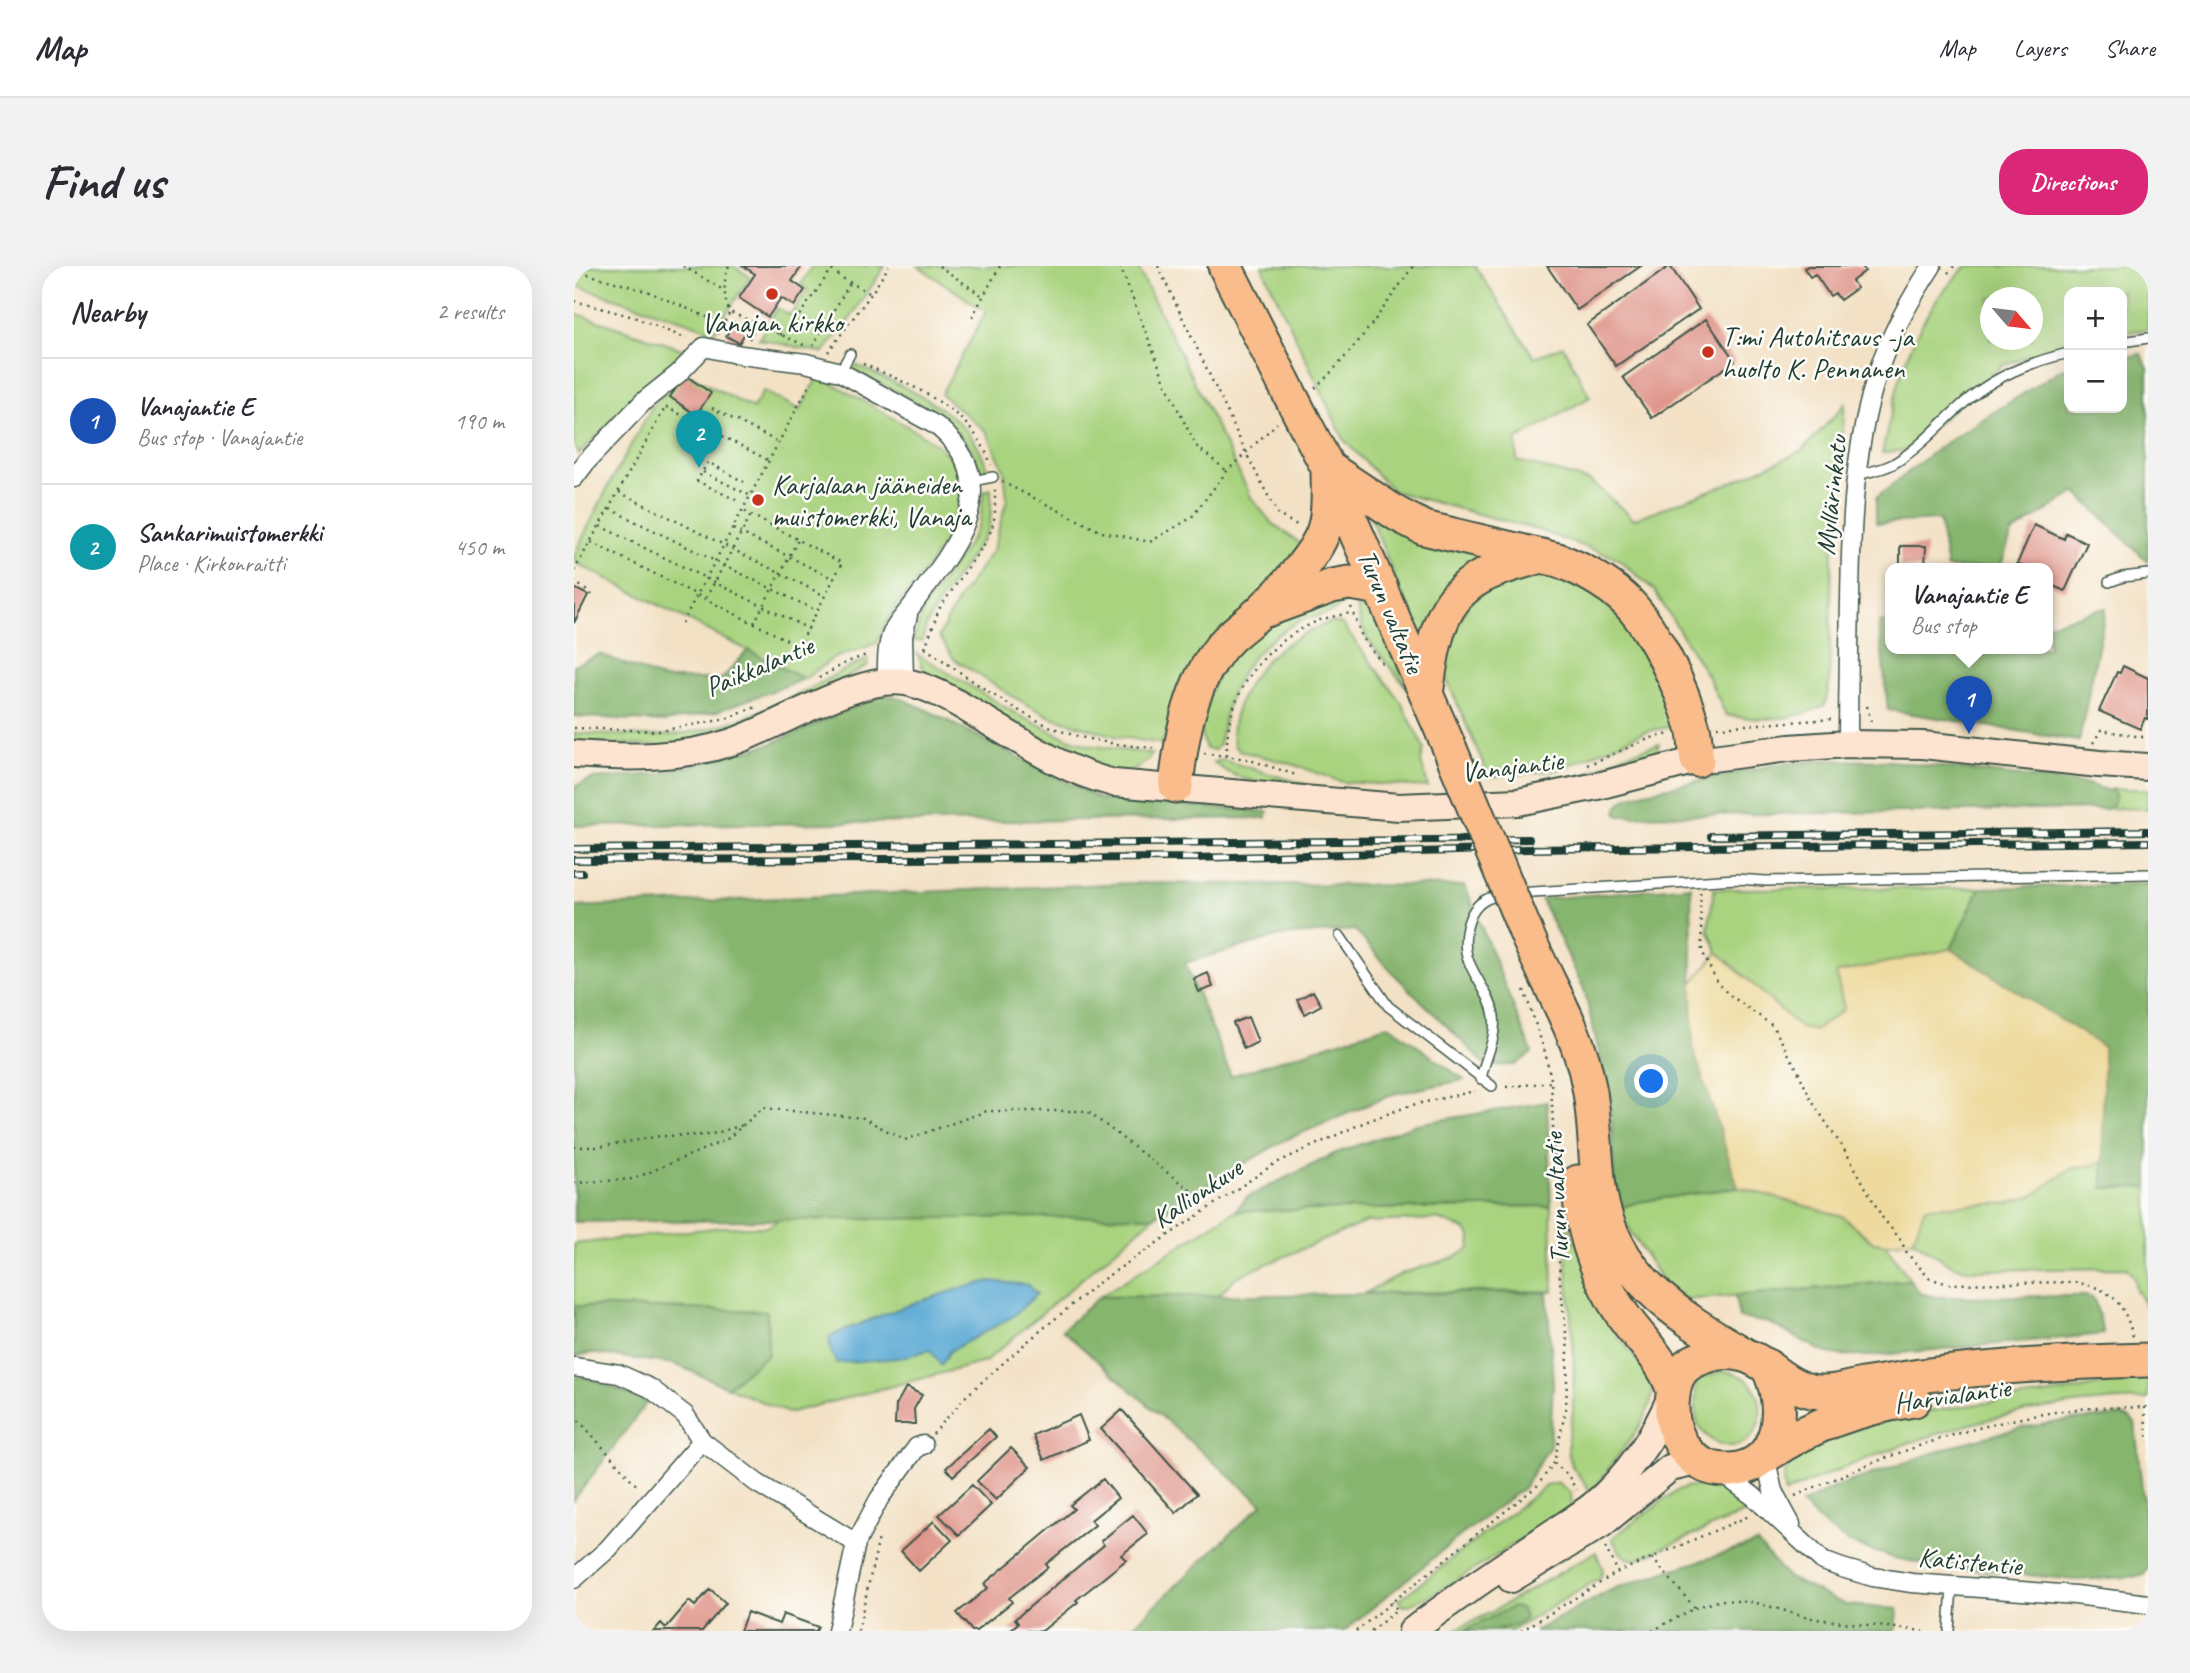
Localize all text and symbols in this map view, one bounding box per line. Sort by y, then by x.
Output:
text: Map [35,27,86,69]
text: Map [1939,33,1976,63]
text: Layers [2014,33,2067,63]
text: Share [2105,33,2155,63]
button: Directions [1999,149,2148,215]
text: Find us [42,151,164,213]
marker: Vanajan kirkko [764,286,780,302]
north arrow [1980,287,2043,350]
map controls [2064,287,2127,413]
button: + [2064,287,2127,350]
text: Nearby [70,293,146,331]
text: 2 results [437,297,504,326]
place label: Vanajan kirkko [701,305,846,340]
place label: T:mi Autohitsaus -ja huolto K. Pennanen [1722,319,1915,386]
marker: T:mi Autohitsaus -ja huolto K. Pennanen [1700,344,1716,360]
button: − [2064,350,2127,413]
text: Vanajantie E [137,390,254,423]
text: 1 [88,407,98,436]
text: 190 m [455,407,504,436]
pin: 2 [676,410,722,468]
text: Bus stop · Vanajantie [137,423,302,452]
street label: Myllärinkatu [1807,432,1855,557]
place label: Karjalaan jääneiden muistomerkki, Vanaja [772,467,973,534]
marker: Karjalaan jääneiden muistomerkki, Vanaja [750,492,766,508]
text: Sankarimuistomerkki [137,516,322,549]
text: 2 [88,533,98,562]
text: 450 m [455,533,504,562]
street label: Turun valtatie [1349,544,1433,680]
text: Place · Kirkonraitti [137,549,286,578]
popup [1885,563,2053,654]
text: Vanajantie E [1911,578,2027,611]
text: Bus stop [1911,611,1977,640]
street label: Paikkalantie [699,627,820,704]
pin: 1 [1946,676,1992,734]
street label: Vanajantie [1459,742,1567,790]
your location [1634,1064,1668,1098]
street label: Turun valtatie [1535,1130,1577,1264]
street label: Kallionkuve [1145,1149,1250,1236]
street label: Harvialantie [1892,1369,2014,1420]
street label: Katistentie [1917,1539,2025,1583]

